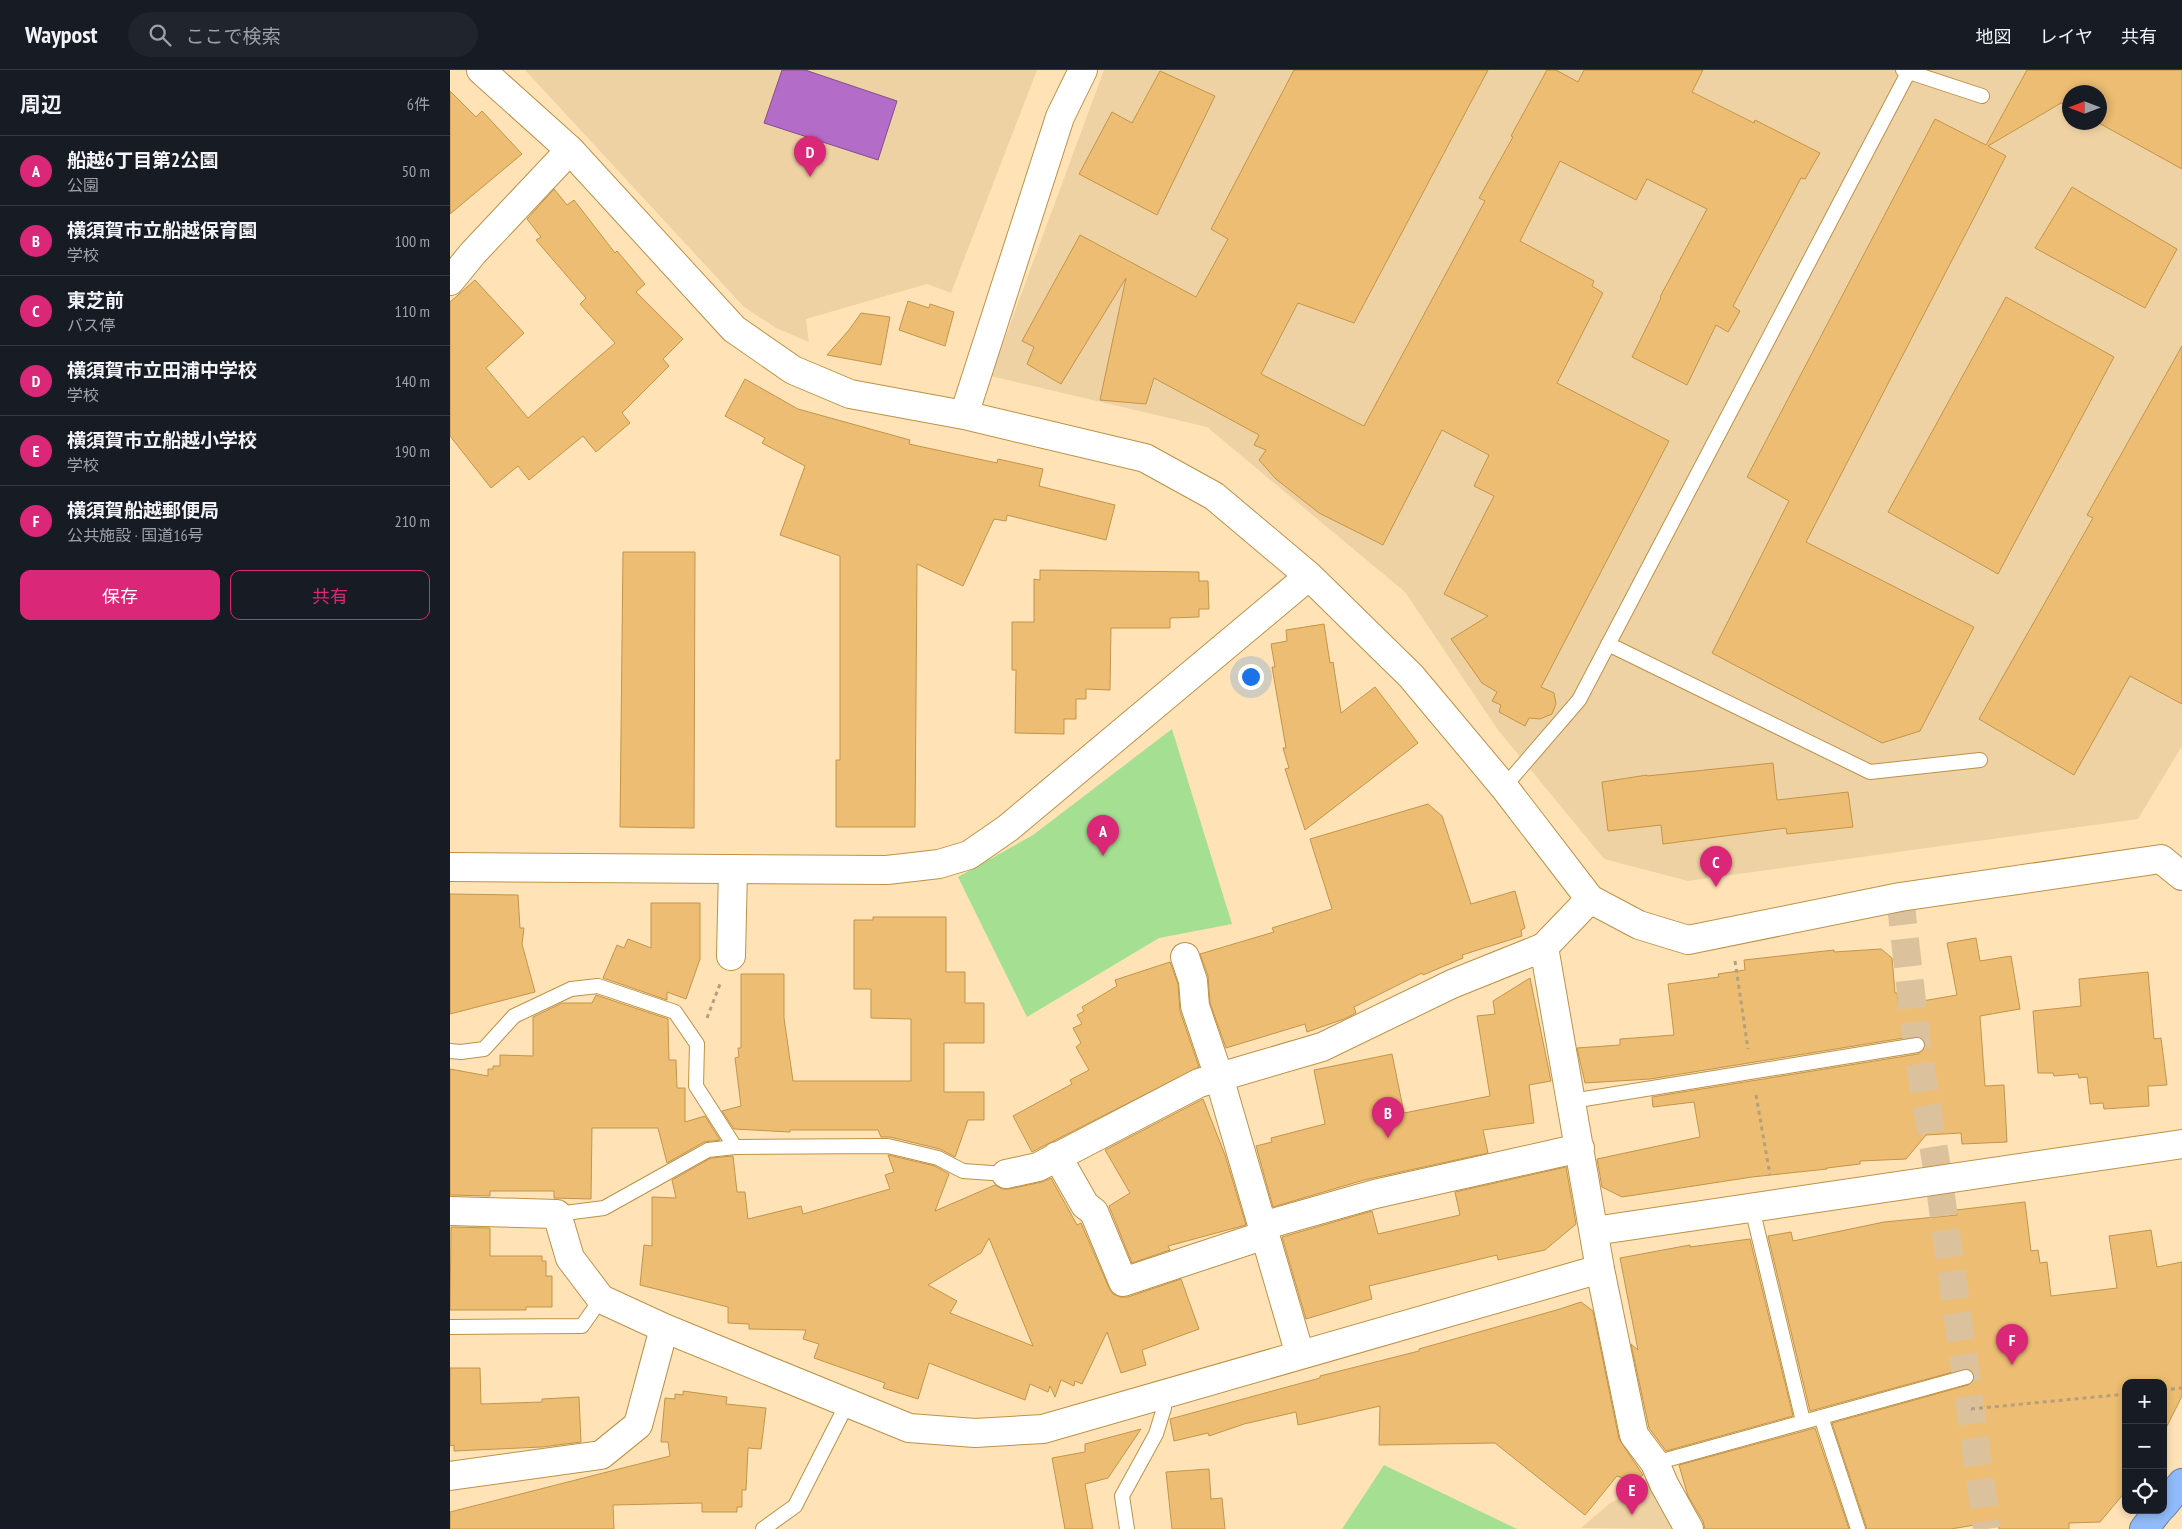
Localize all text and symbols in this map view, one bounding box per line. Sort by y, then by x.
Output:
search box [128,12,478,57]
text: Waypost [25,19,98,50]
icon: search [146,21,174,49]
text: ここで検索 [186,24,281,48]
text: 地図 [1976,25,2012,48]
text: レイヤ [2040,25,2093,48]
text: 共有 [2121,25,2157,48]
north arrow [2062,85,2107,130]
text: 周辺 [20,91,62,118]
text: 6件 [407,94,430,114]
pin: D [794,136,826,177]
text: 船越6丁目第2公園 [67,148,218,172]
text: A [32,161,40,181]
text: 50 m [402,161,430,181]
text: 公園 [67,175,99,195]
text: 横須賀市立船越保育園 [67,218,257,242]
text: B [32,231,40,251]
text: 100 m [395,231,430,251]
text: 学校 [67,245,99,265]
text: 東芝前 [67,288,124,312]
text: C [32,301,40,321]
text: 110 m [395,301,430,321]
text: バス停 [67,315,115,335]
text: 横須賀市立田浦中学校 [67,358,257,382]
text: D [32,371,40,391]
text: 140 m [395,371,430,391]
text: 学校 [67,385,99,405]
text: 横須賀市立船越小学校 [67,428,257,452]
text: E [33,441,39,461]
text: 190 m [395,441,430,461]
text: 学校 [67,455,99,475]
text: 横須賀船越郵便局 [67,498,219,522]
text: F [33,511,39,531]
text: 210 m [395,511,430,531]
text: 公共施設 · 国道16号 [67,525,204,545]
button: 保存 [20,570,220,620]
button: 共有 [230,570,430,620]
your location [1238,664,1264,690]
pin: A [1087,815,1119,856]
pin: C [1700,846,1732,887]
pin: B [1372,1097,1404,1138]
pin: F [1996,1324,2028,1365]
map controls [2122,1379,2167,1514]
button: + [2122,1379,2167,1424]
button: − [2122,1424,2167,1469]
button: locate [2122,1469,2167,1514]
pin: E [1616,1474,1648,1515]

